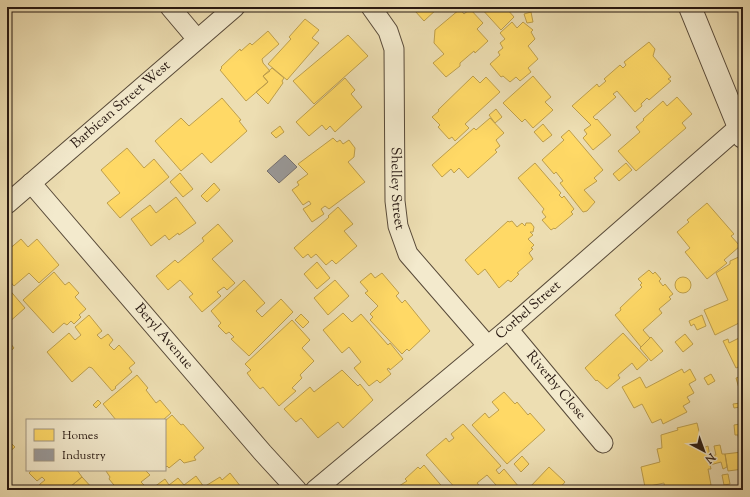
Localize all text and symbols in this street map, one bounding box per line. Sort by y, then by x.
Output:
street label: Barbican Street West [67,56,176,154]
street label: Shelley Street [385,147,409,233]
street label: Corbel Street [492,276,566,345]
street label: Beryl Avenue [129,300,197,374]
street label: Riverby Close [521,347,590,425]
legend [26,419,166,471]
text: Homes [62,427,98,445]
north arrow [684,431,724,471]
text: Industry [62,447,106,465]
text: N [701,448,719,467]

